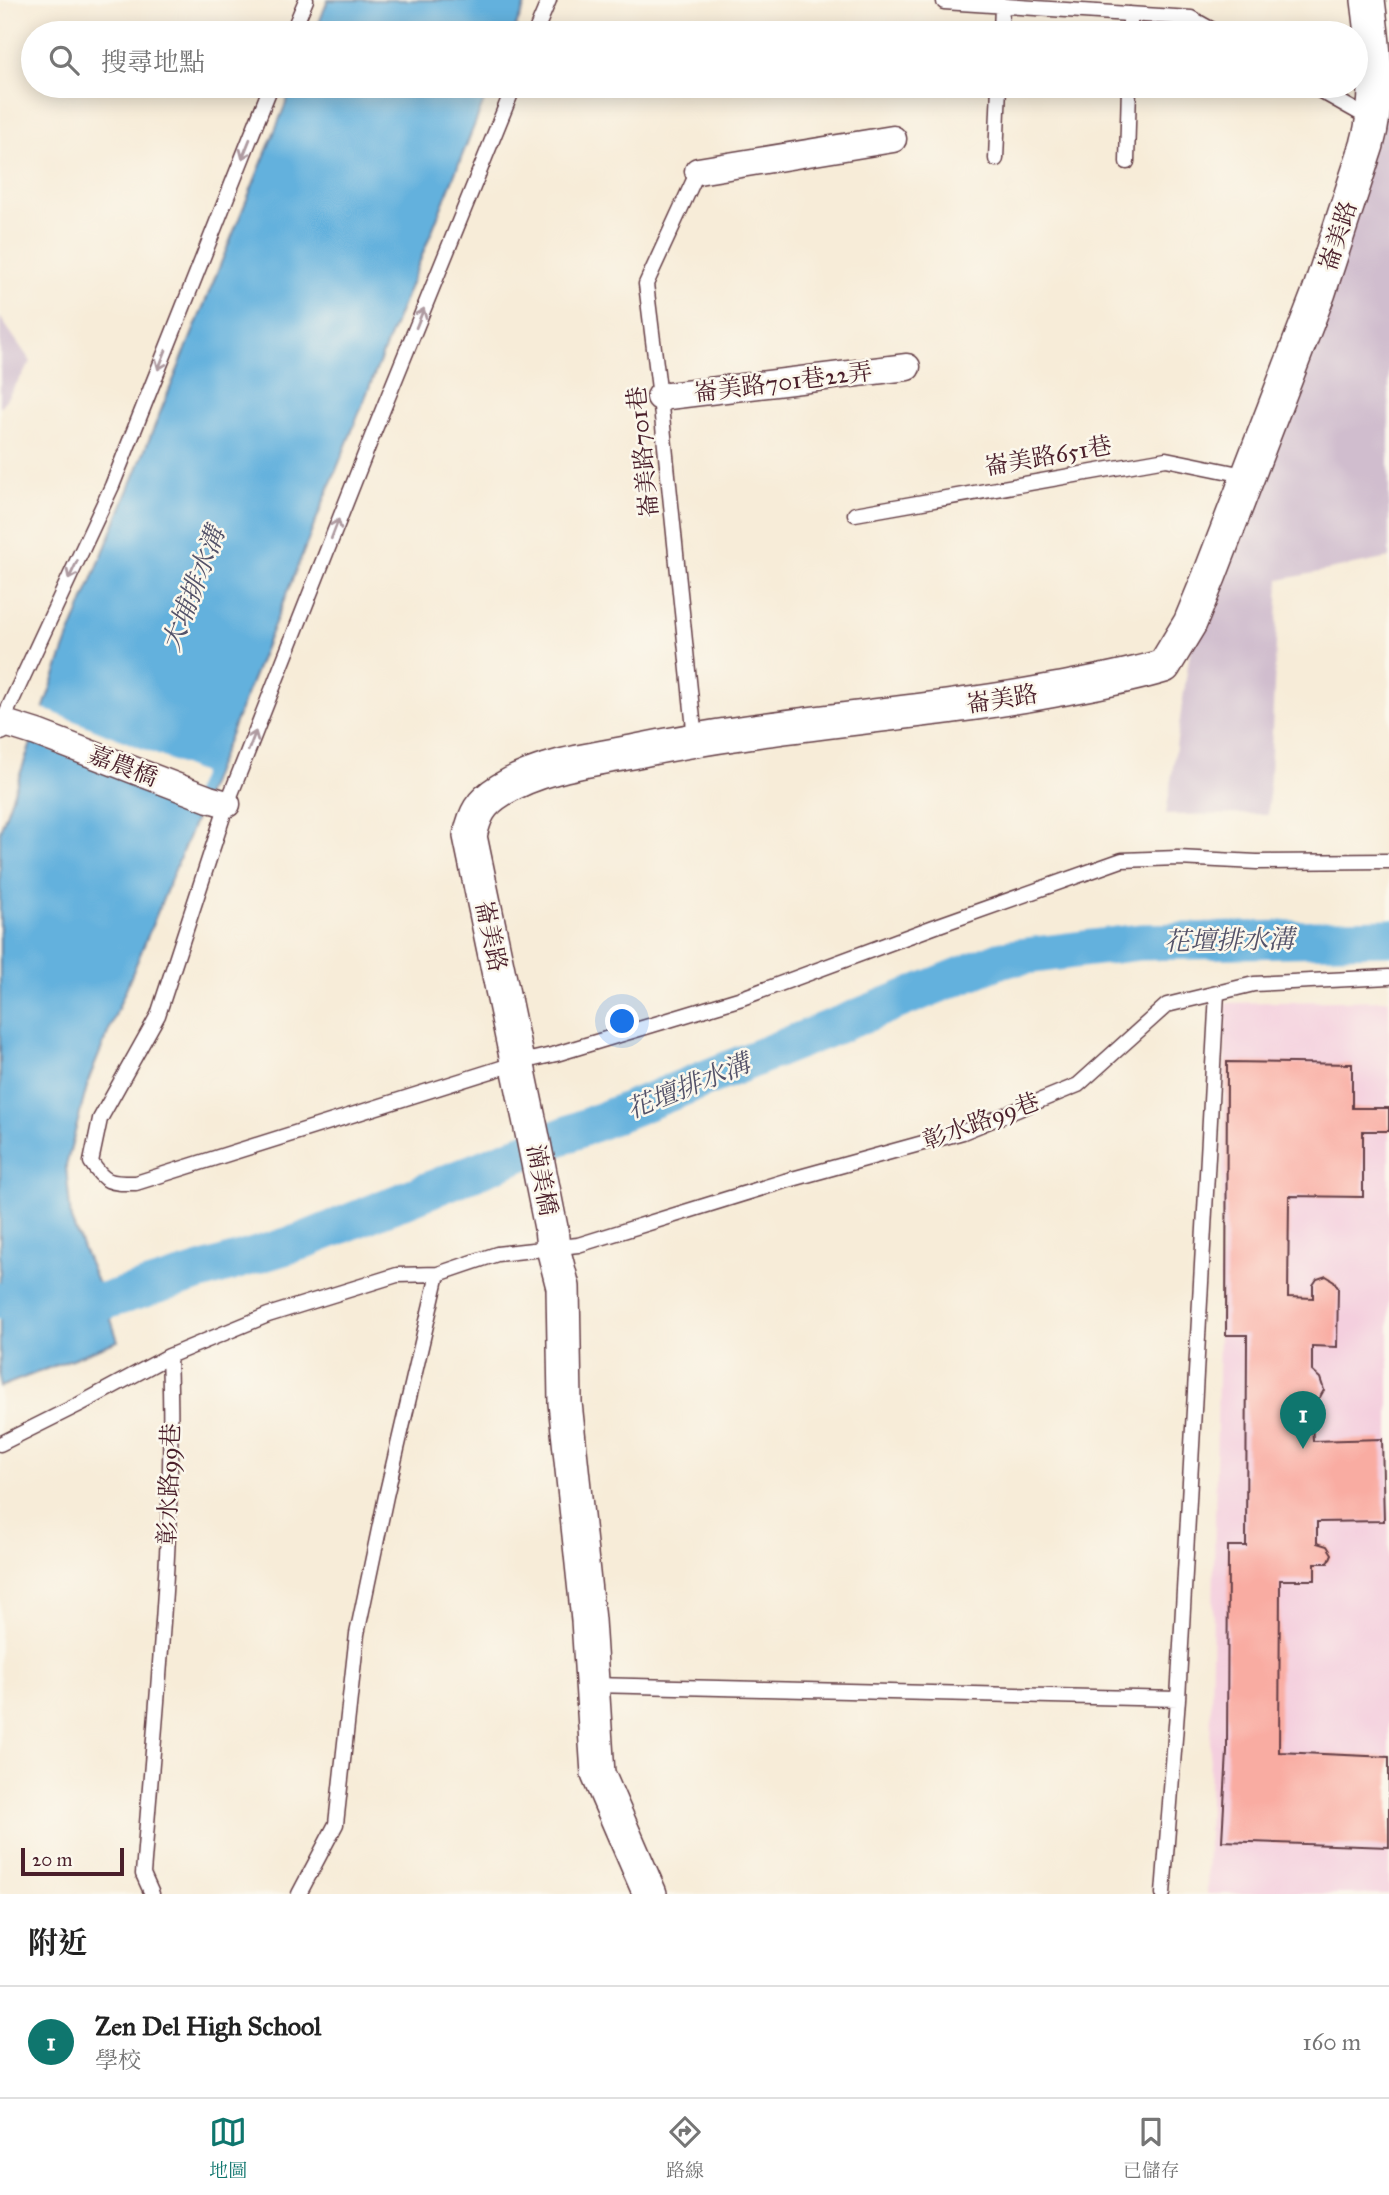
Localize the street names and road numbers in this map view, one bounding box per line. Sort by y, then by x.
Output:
street label: 崙美路 [1313,197,1363,275]
street label: 崙美路701巷22弄 [692,356,874,408]
street label: 崙美路701巷 [621,385,665,519]
street label: 崙美路651巷 [982,430,1114,482]
street label: 崙美路 [964,679,1040,719]
street label: 嘉農橋 [84,739,162,793]
street label: 崙美路 [469,898,513,974]
street label: 彰水路99巷 [919,1086,1043,1156]
street label: 湳美橋 [520,1142,564,1218]
street label: 彰水路99巷 [152,1423,186,1545]

